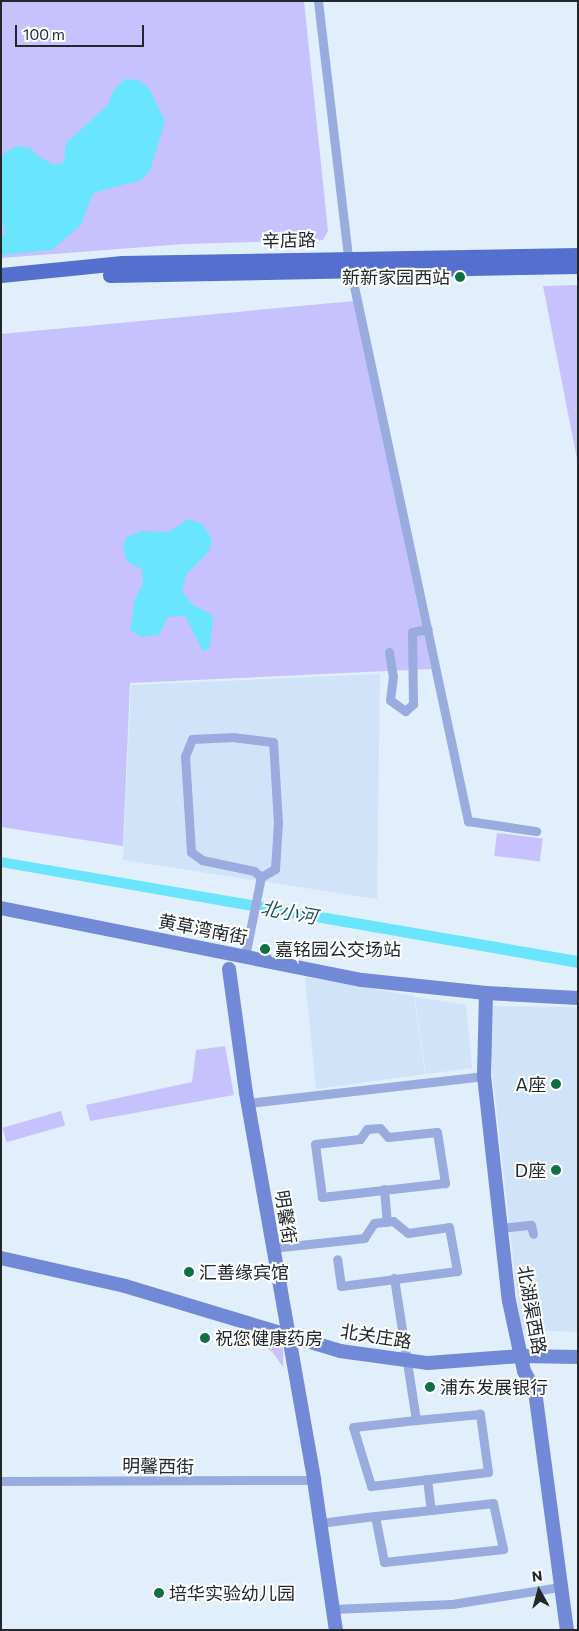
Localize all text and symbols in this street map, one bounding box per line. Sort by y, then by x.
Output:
scale bar [18,15,146,47]
text: 100 m [23,25,65,43]
street label: 辛店路 [262,229,316,251]
place label: 新新家园西站 [342,266,450,288]
marker: 新新家园西站 [454,271,466,283]
water label: 北小河 [259,896,319,928]
street label: 黄草湾南街 [157,910,249,948]
place label: 嘉铭园公交场站 [275,938,401,960]
marker: 嘉铭园公交场站 [259,943,271,955]
place label: A座 [516,1073,546,1095]
marker: A座 [550,1078,562,1090]
place label: D座 [515,1159,546,1181]
marker: D座 [550,1164,562,1176]
street label: 明馨街 [271,1189,301,1245]
place label: 汇善缘宾馆 [199,1261,289,1283]
street label: 北湖渠西路 [514,1264,550,1356]
marker: 汇善缘宾馆 [183,1266,195,1278]
street label: 北关庄路 [339,1320,413,1352]
place label: 祝您健康药房 [215,1327,323,1349]
marker: 祝您健康药房 [199,1332,211,1344]
place label: 浦东发展银行 [440,1376,548,1398]
marker: 浦东发展银行 [424,1381,436,1393]
street label: 明馨西街 [122,1455,194,1477]
north arrow [514,1566,564,1616]
text: N [531,1567,543,1585]
place label: 培华实验幼儿园 [169,1582,295,1604]
marker: 培华实验幼儿园 [153,1587,165,1599]

